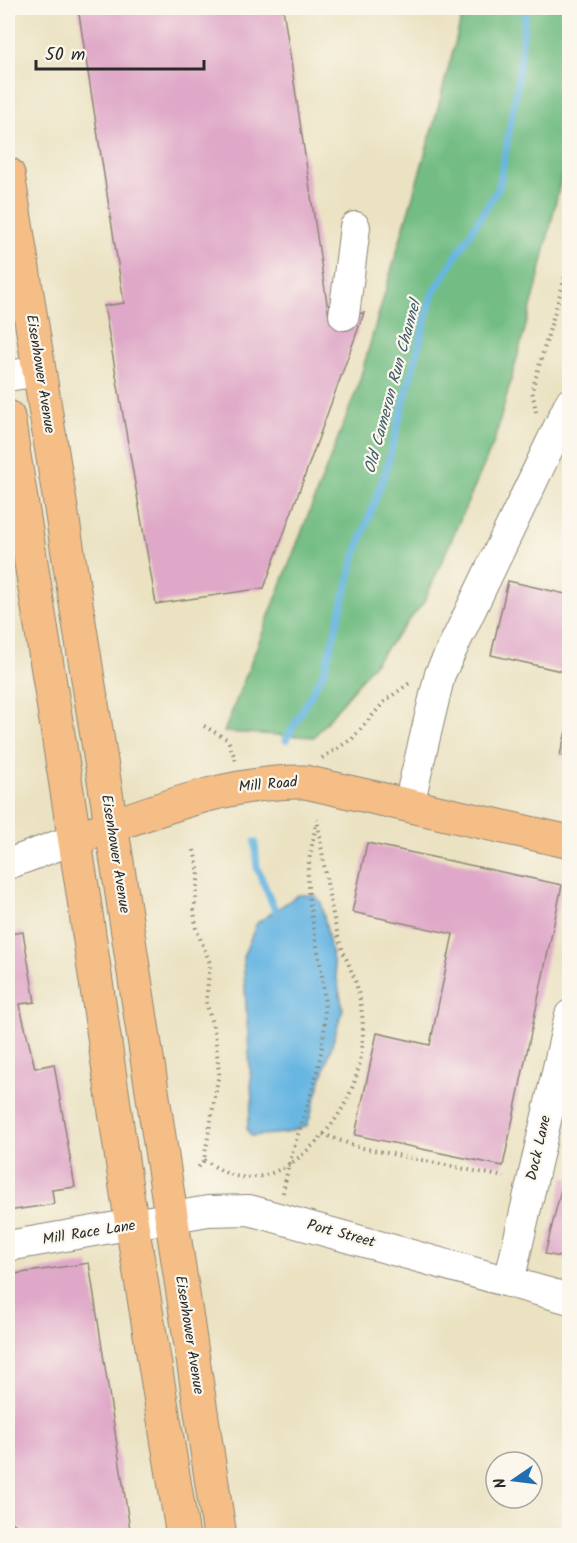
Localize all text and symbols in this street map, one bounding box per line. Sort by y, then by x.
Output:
scale bar [36,33,204,71]
text: 50 m [45,41,85,70]
water label: Old Cameron Run Channel [358,295,429,476]
street label: Eisenhower Avenue [19,313,61,436]
street label: Mill Road [238,770,299,800]
street label: Eisenhower Avenue [94,793,136,916]
street label: Dock Lane [520,1113,558,1183]
street label: Port Street [304,1213,378,1255]
street label: Mill Race Lane [41,1214,138,1252]
street label: Eisenhower Avenue [168,1274,210,1397]
north arrow [484,1450,544,1510]
text: N [488,1475,514,1491]

